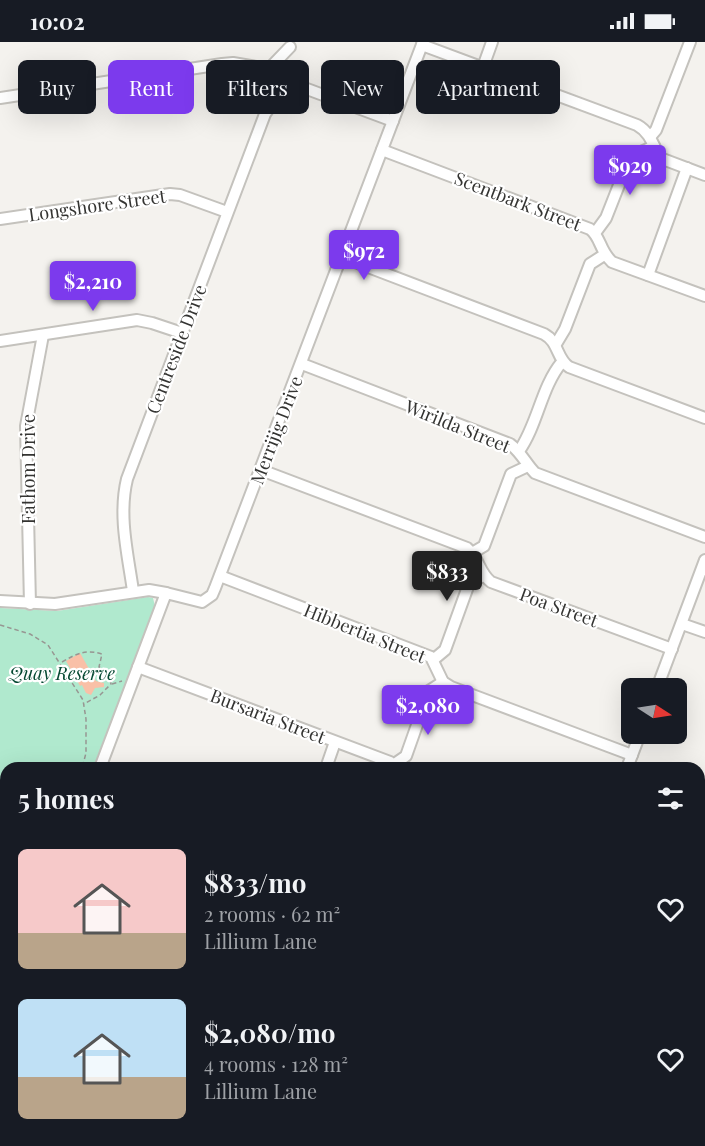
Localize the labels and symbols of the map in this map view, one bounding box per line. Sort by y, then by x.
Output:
pin: $929 [594,145,666,196]
street label: Scentbark Street [451,166,585,236]
street label: Longshore Street [27,183,168,227]
pin: $972 [328,230,400,281]
pin: $2,210 [44,261,142,312]
street label: Centreside Drive [140,281,212,417]
street label: Merrijig Drive [244,373,308,487]
street label: Wirilda Street [401,394,515,458]
street label: Fathom Drive [16,414,40,524]
pin: $833 [411,551,483,602]
street label: Poa Street [516,582,602,632]
street label: Hibbertia Street [300,598,430,669]
park label: Quay Reserve [8,661,115,685]
north arrow [621,678,687,744]
street label: Bursaria Street [207,683,330,749]
pin: $2,080 [379,685,477,736]

